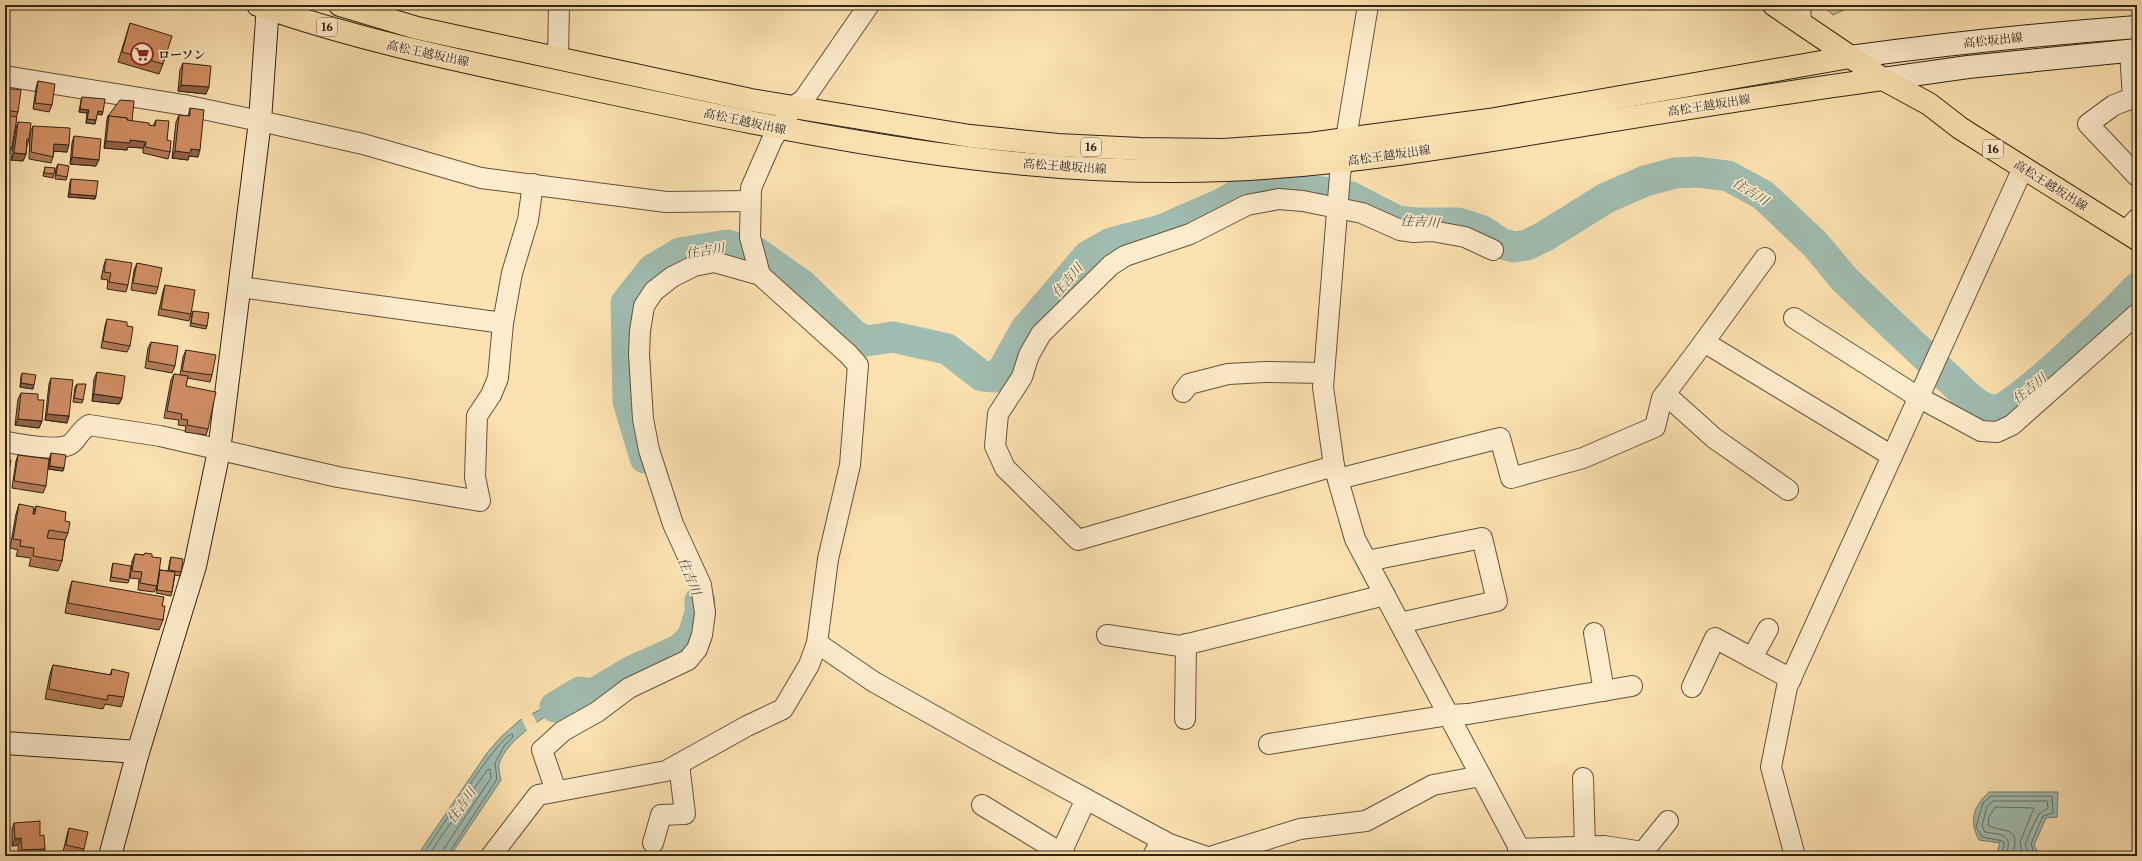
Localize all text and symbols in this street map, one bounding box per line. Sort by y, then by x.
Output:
road number: 16 [317,18,337,36]
street label: 高松坂出線 [1962,29,2024,51]
street label: 高松王越坂出線 [385,37,471,69]
supermarket icon: ローソン [129,41,155,67]
place label: ローソン [158,47,206,62]
street label: 高松王越坂出線 [1666,91,1752,119]
street label: 高松王越坂出線 [702,105,788,137]
road number: 16 [1081,138,1101,156]
road number: 16 [1983,140,2003,158]
street label: 高松王越坂出線 [1346,142,1432,168]
street label: 高松王越坂出線 [1023,156,1107,176]
street label: 高松王越坂出線 [2011,156,2091,214]
water label: 住吉川 [1730,174,1773,209]
water label: 住吉川 [1400,212,1442,230]
water label: 住吉川 [684,239,727,261]
water label: 住吉川 [1048,258,1087,300]
water label: 住吉川 [2009,368,2051,407]
water label: 住吉川 [675,555,705,599]
water label: 住吉川 [443,783,480,825]

